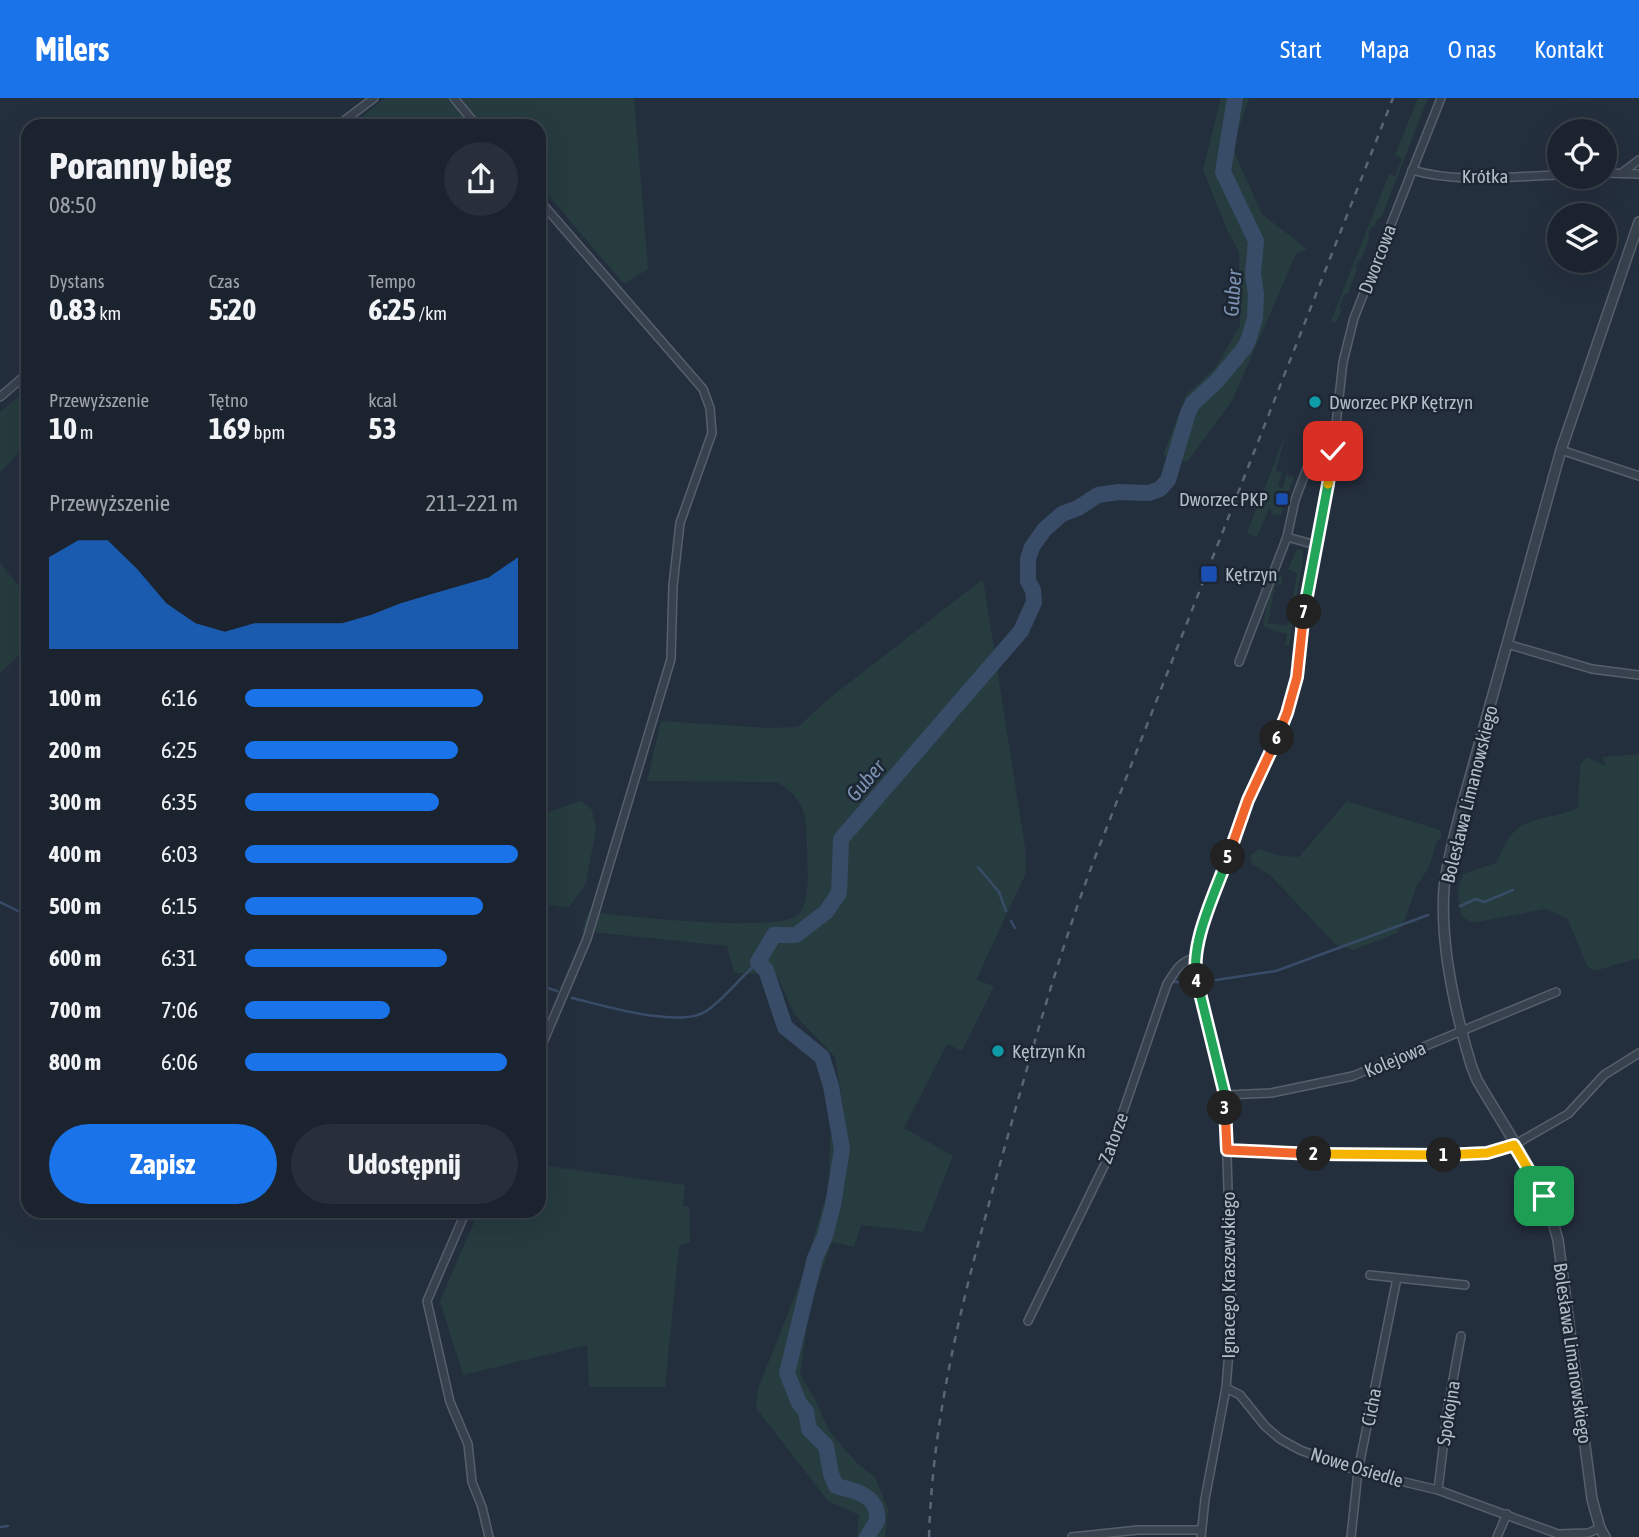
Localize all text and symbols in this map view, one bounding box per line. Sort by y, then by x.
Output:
text: Milers [35,30,109,68]
text: Start [1280,36,1322,63]
text: Mapa [1360,36,1410,63]
text: O nas [1448,36,1496,63]
text: Kontakt [1534,36,1604,63]
map controls [1547,119,1617,273]
button: locate [1547,119,1617,189]
button: share [444,142,518,216]
text: Poranny bieg [49,144,231,187]
street label: Krótka [1462,165,1508,187]
text: 08:50 [49,192,96,218]
button: layers [1547,203,1617,273]
street label: Dworcowa [1354,221,1400,297]
water label: Guber [1218,268,1246,317]
text: Dystans [49,270,104,292]
text: Czas [209,270,240,292]
text: Tempo [368,270,416,292]
text: 0.83 [49,292,97,326]
text: 5:20 [209,292,256,326]
text: 6:25 [368,292,416,326]
text: km [97,302,121,324]
text: /km [416,302,447,324]
text: Przewyższenie [49,389,149,411]
text: Tętno [209,389,248,411]
text: kcal [368,389,397,411]
place label: Dworzec PKP Kętrzyn [1329,391,1473,413]
marker: Dworzec PKP Kętrzyn [1307,394,1323,410]
text: 10 [49,411,77,445]
text: 169 [209,411,251,445]
text: 53 [368,411,397,445]
text: m [77,421,94,443]
text: bpm [251,421,285,443]
pin [1303,421,1363,481]
icon: check [1314,432,1352,470]
place label: Dworzec PKP [1179,488,1268,510]
text: Przewyższenie [49,490,170,516]
text: 211–221 m [425,490,518,516]
marker: Dworzec PKP [1274,491,1290,507]
place label: Kętrzyn [1225,563,1278,585]
marker: Kętrzyn [1199,564,1219,584]
pin: 7 [1286,594,1322,630]
text: 7 [1299,600,1308,622]
text: 100 m [49,685,101,711]
text: 6:16 [161,685,198,711]
street label: Bolesława Limanowskiego [1436,703,1502,885]
pin: 6 [1260,720,1294,756]
text: 6 [1272,726,1281,748]
text: 200 m [49,737,101,763]
text: 6:25 [161,737,198,763]
water label: Guber [841,754,890,806]
text: 300 m [49,789,101,815]
text: 6:35 [161,789,198,815]
pin: 5 [1210,840,1246,874]
text: 400 m [49,841,101,867]
text: 6:03 [161,841,198,867]
text: 5 [1223,845,1232,867]
text: 500 m [49,893,101,919]
text: 6:15 [161,893,198,919]
text: 600 m [49,945,101,971]
text: 6:31 [161,945,198,971]
pin: 4 [1180,964,1214,998]
text: 4 [1192,969,1201,991]
text: 700 m [49,997,101,1023]
text: 7:06 [161,997,198,1023]
street label: Kolejowa [1361,1036,1429,1082]
place label: Kętrzyn Kn [1012,1040,1086,1062]
marker: Kętrzyn Kn [990,1043,1006,1059]
text: 800 m [49,1049,101,1075]
text: 6:06 [161,1049,198,1075]
pin: 3 [1208,1090,1242,1126]
text: 3 [1220,1096,1229,1118]
street label: Zatorze [1094,1110,1132,1166]
button: Zapisz [49,1124,277,1204]
button: Udostępnij [291,1124,518,1204]
pin: 2 [1296,1136,1332,1172]
pin: 1 [1426,1138,1462,1172]
text: 2 [1309,1142,1318,1164]
text: 1 [1439,1143,1448,1165]
pin [1514,1166,1574,1226]
icon: arrive [1525,1177,1563,1215]
street label: Ignacego Kraszewskiego [1217,1192,1239,1358]
street label: Bolesława Limanowskiego [1549,1261,1597,1445]
street label: Spokojna [1432,1379,1464,1447]
street label: Cicha [1357,1386,1385,1428]
street label: Nowe Osiedle [1308,1443,1406,1491]

